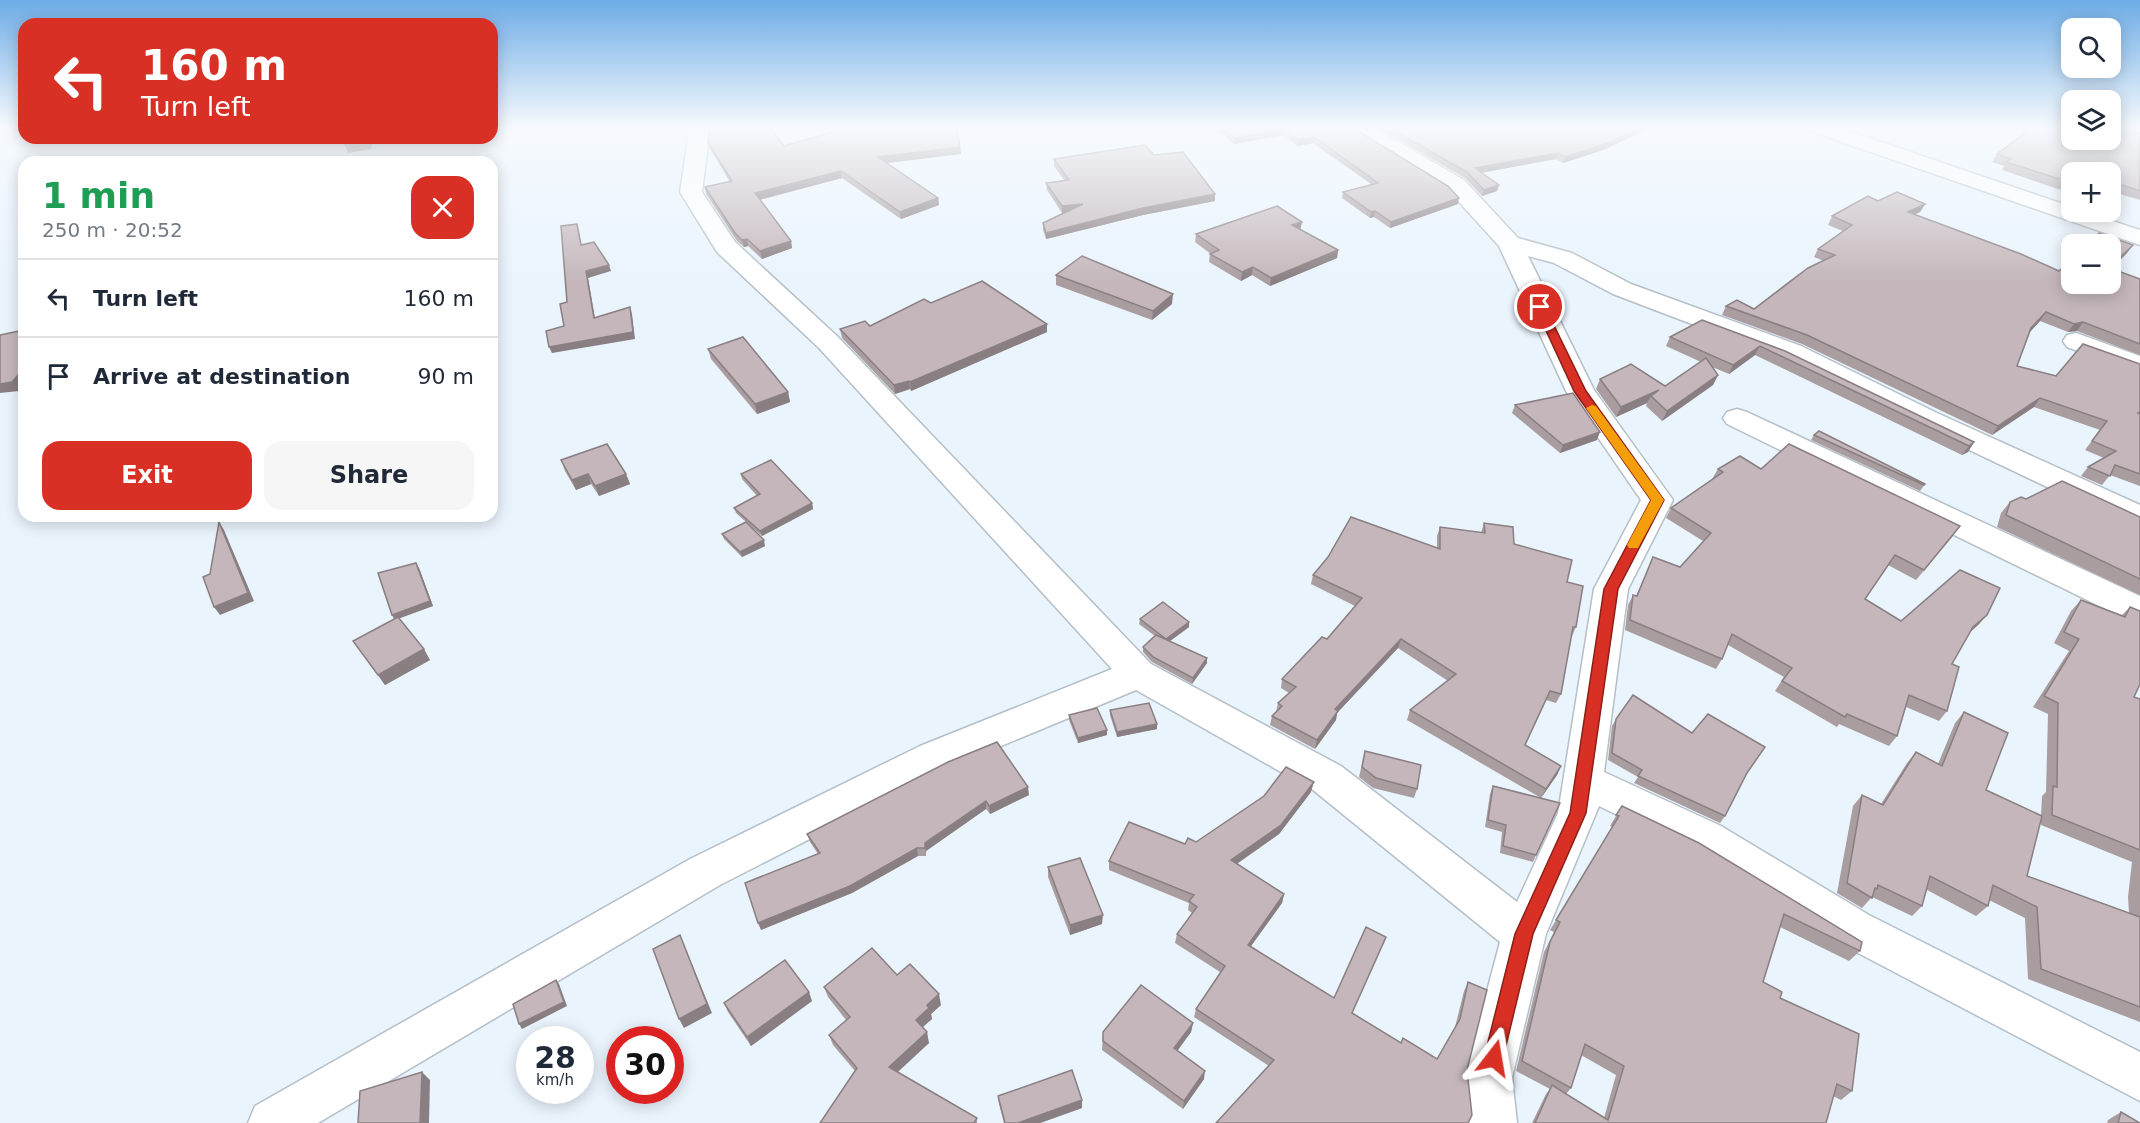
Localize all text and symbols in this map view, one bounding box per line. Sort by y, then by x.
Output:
map controls [2061,18,2121,294]
button: search [2061,18,2121,78]
text: 160 m [141,41,287,90]
icon: left [42,42,120,120]
button: layers [2061,90,2121,150]
text: Turn left [141,91,251,122]
button: + [2061,162,2121,222]
text: 1 min [42,175,155,216]
button: close [411,176,474,239]
text: 250 m · 20:52 [42,218,183,242]
button: − [2061,234,2121,294]
pin [1514,281,1565,332]
icon: left [42,282,75,315]
text: Turn left [93,286,198,311]
text: 160 m [404,286,474,311]
icon: arrive [1523,290,1556,323]
icon: arrive [42,360,75,393]
text: Arrive at destination [93,364,350,389]
text: 90 m [418,364,474,389]
button: Exit [42,441,252,510]
button: Share [264,441,474,510]
speed limit sign: 30 [606,1026,684,1104]
position arrow [1462,1026,1526,1090]
text: 28 [534,1040,576,1075]
text: km/h [536,1071,574,1089]

